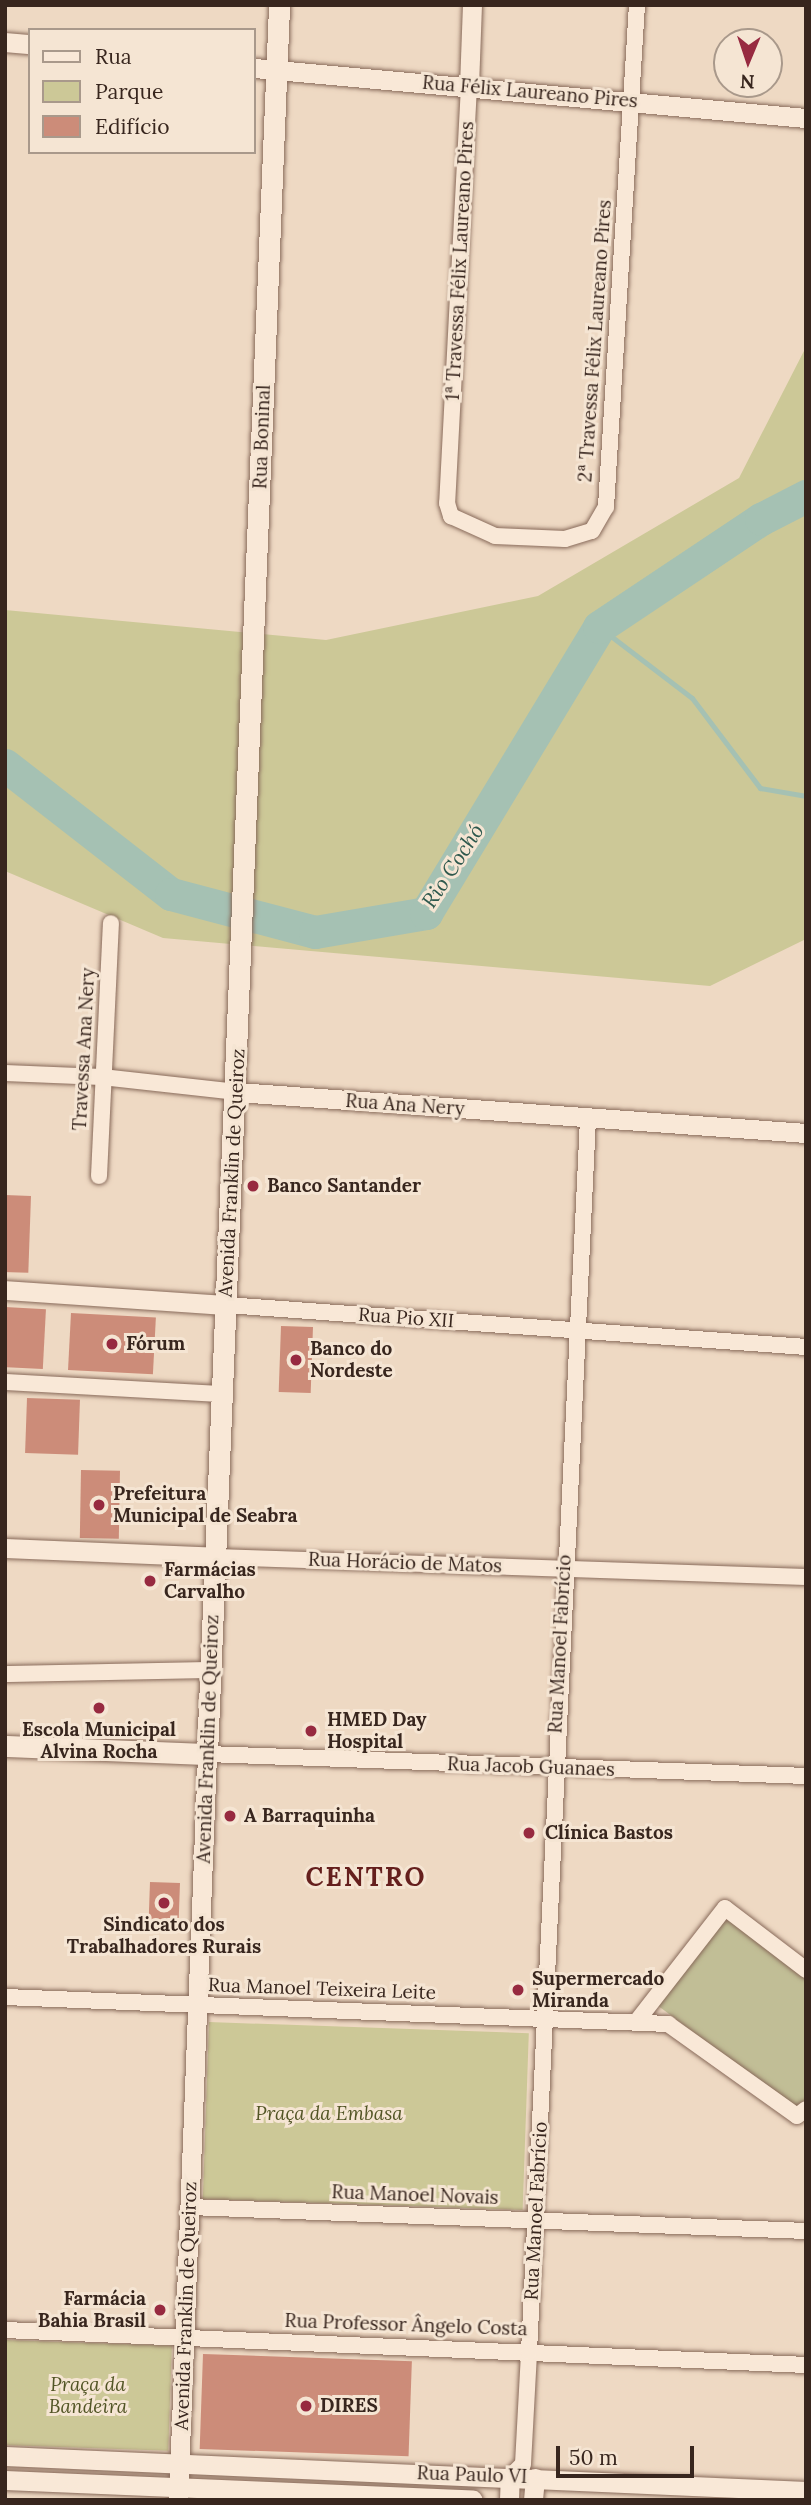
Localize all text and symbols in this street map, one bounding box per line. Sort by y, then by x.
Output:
legend [28,28,256,154]
north arrow [713,28,783,98]
text: Rua [95,43,132,70]
text: N [740,70,755,94]
street label: Rua Félix Laureano Pires [421,71,639,113]
text: Parque [95,78,163,105]
text: Edifício [95,113,170,140]
street label: 1ª Travessa Félix Laureano Pires [441,121,479,401]
street label: 2ª Travessa Félix Laureano Pires [574,199,616,483]
street label: Rua Boninal [249,384,275,490]
water label: Rio Cochó [417,819,489,913]
street label: Travessa Ana Nery [68,967,100,1131]
street label: Avenida Franklin de Queiroz [214,1048,250,1298]
street label: Rua Ana Nery [345,1089,465,1121]
place label: Banco Santander [267,1175,421,1197]
marker: Banco Santander [245,1178,261,1194]
street label: Rua Pio XII [357,1303,455,1333]
place label: Fórum [126,1333,185,1355]
marker: Fórum [104,1336,120,1352]
place label: Banco do Nordeste [310,1338,393,1382]
marker: Banco do Nordeste [288,1352,304,1368]
place label: Prefeitura Municipal de Seabra [113,1483,297,1527]
marker: Prefeitura Municipal de Seabra [91,1497,107,1513]
street label: Rua Horácio de Matos [308,1548,502,1578]
street label: Rua Manoel Fabrício [544,1554,576,1734]
place label: Farmácias Carvalho [164,1559,256,1603]
marker: Farmácias Carvalho [142,1573,158,1589]
street label: Avenida Franklin de Queiroz [192,1614,224,1864]
marker: Escola Municipal Alvina Rocha [91,1700,107,1716]
place label: HMED Day Hospital [327,1709,427,1753]
place label: Escola Municipal Alvina Rocha [22,1719,176,1763]
marker: HMED Day Hospital [301,1721,321,1741]
street label: Rua Jacob Guanaes [447,1753,615,1781]
place label: A Barraquinha [244,1805,375,1827]
marker: A Barraquinha [222,1808,238,1824]
place label: Clínica Bastos [545,1822,673,1844]
marker: Clínica Bastos [519,1823,539,1843]
district label: CENTRO [306,1861,426,1893]
marker: Sindicato dos Trabalhadores Rurais [156,1895,172,1911]
place label: Sindicato dos Trabalhadores Rurais [67,1914,261,1958]
place label: Supermercado Miranda [532,1968,664,2012]
street label: Rua Manoel Teixeira Leite [207,1974,437,2004]
marker: Supermercado Miranda [510,1982,526,1998]
park label: Praça da Embasa [255,2103,403,2125]
street label: Rua Manoel Fabrício [520,2121,552,2301]
street label: Avenida Franklin de Queiroz [170,2181,202,2431]
street label: Rua Manoel Novais [331,2181,499,2209]
place label: Farmácia Bahia Brasil [38,2288,146,2332]
marker: Farmácia Bahia Brasil [152,2302,168,2318]
street label: Rua Professor Ângelo Costa [284,2309,528,2341]
park label: Praça da Bandeira [49,2374,127,2418]
place label: DIRES [320,2395,378,2417]
marker: DIRES [298,2398,314,2414]
scale bar [559,2432,697,2476]
text: 50 m [569,2444,618,2471]
street label: Rua Paulo VI [416,2462,528,2488]

